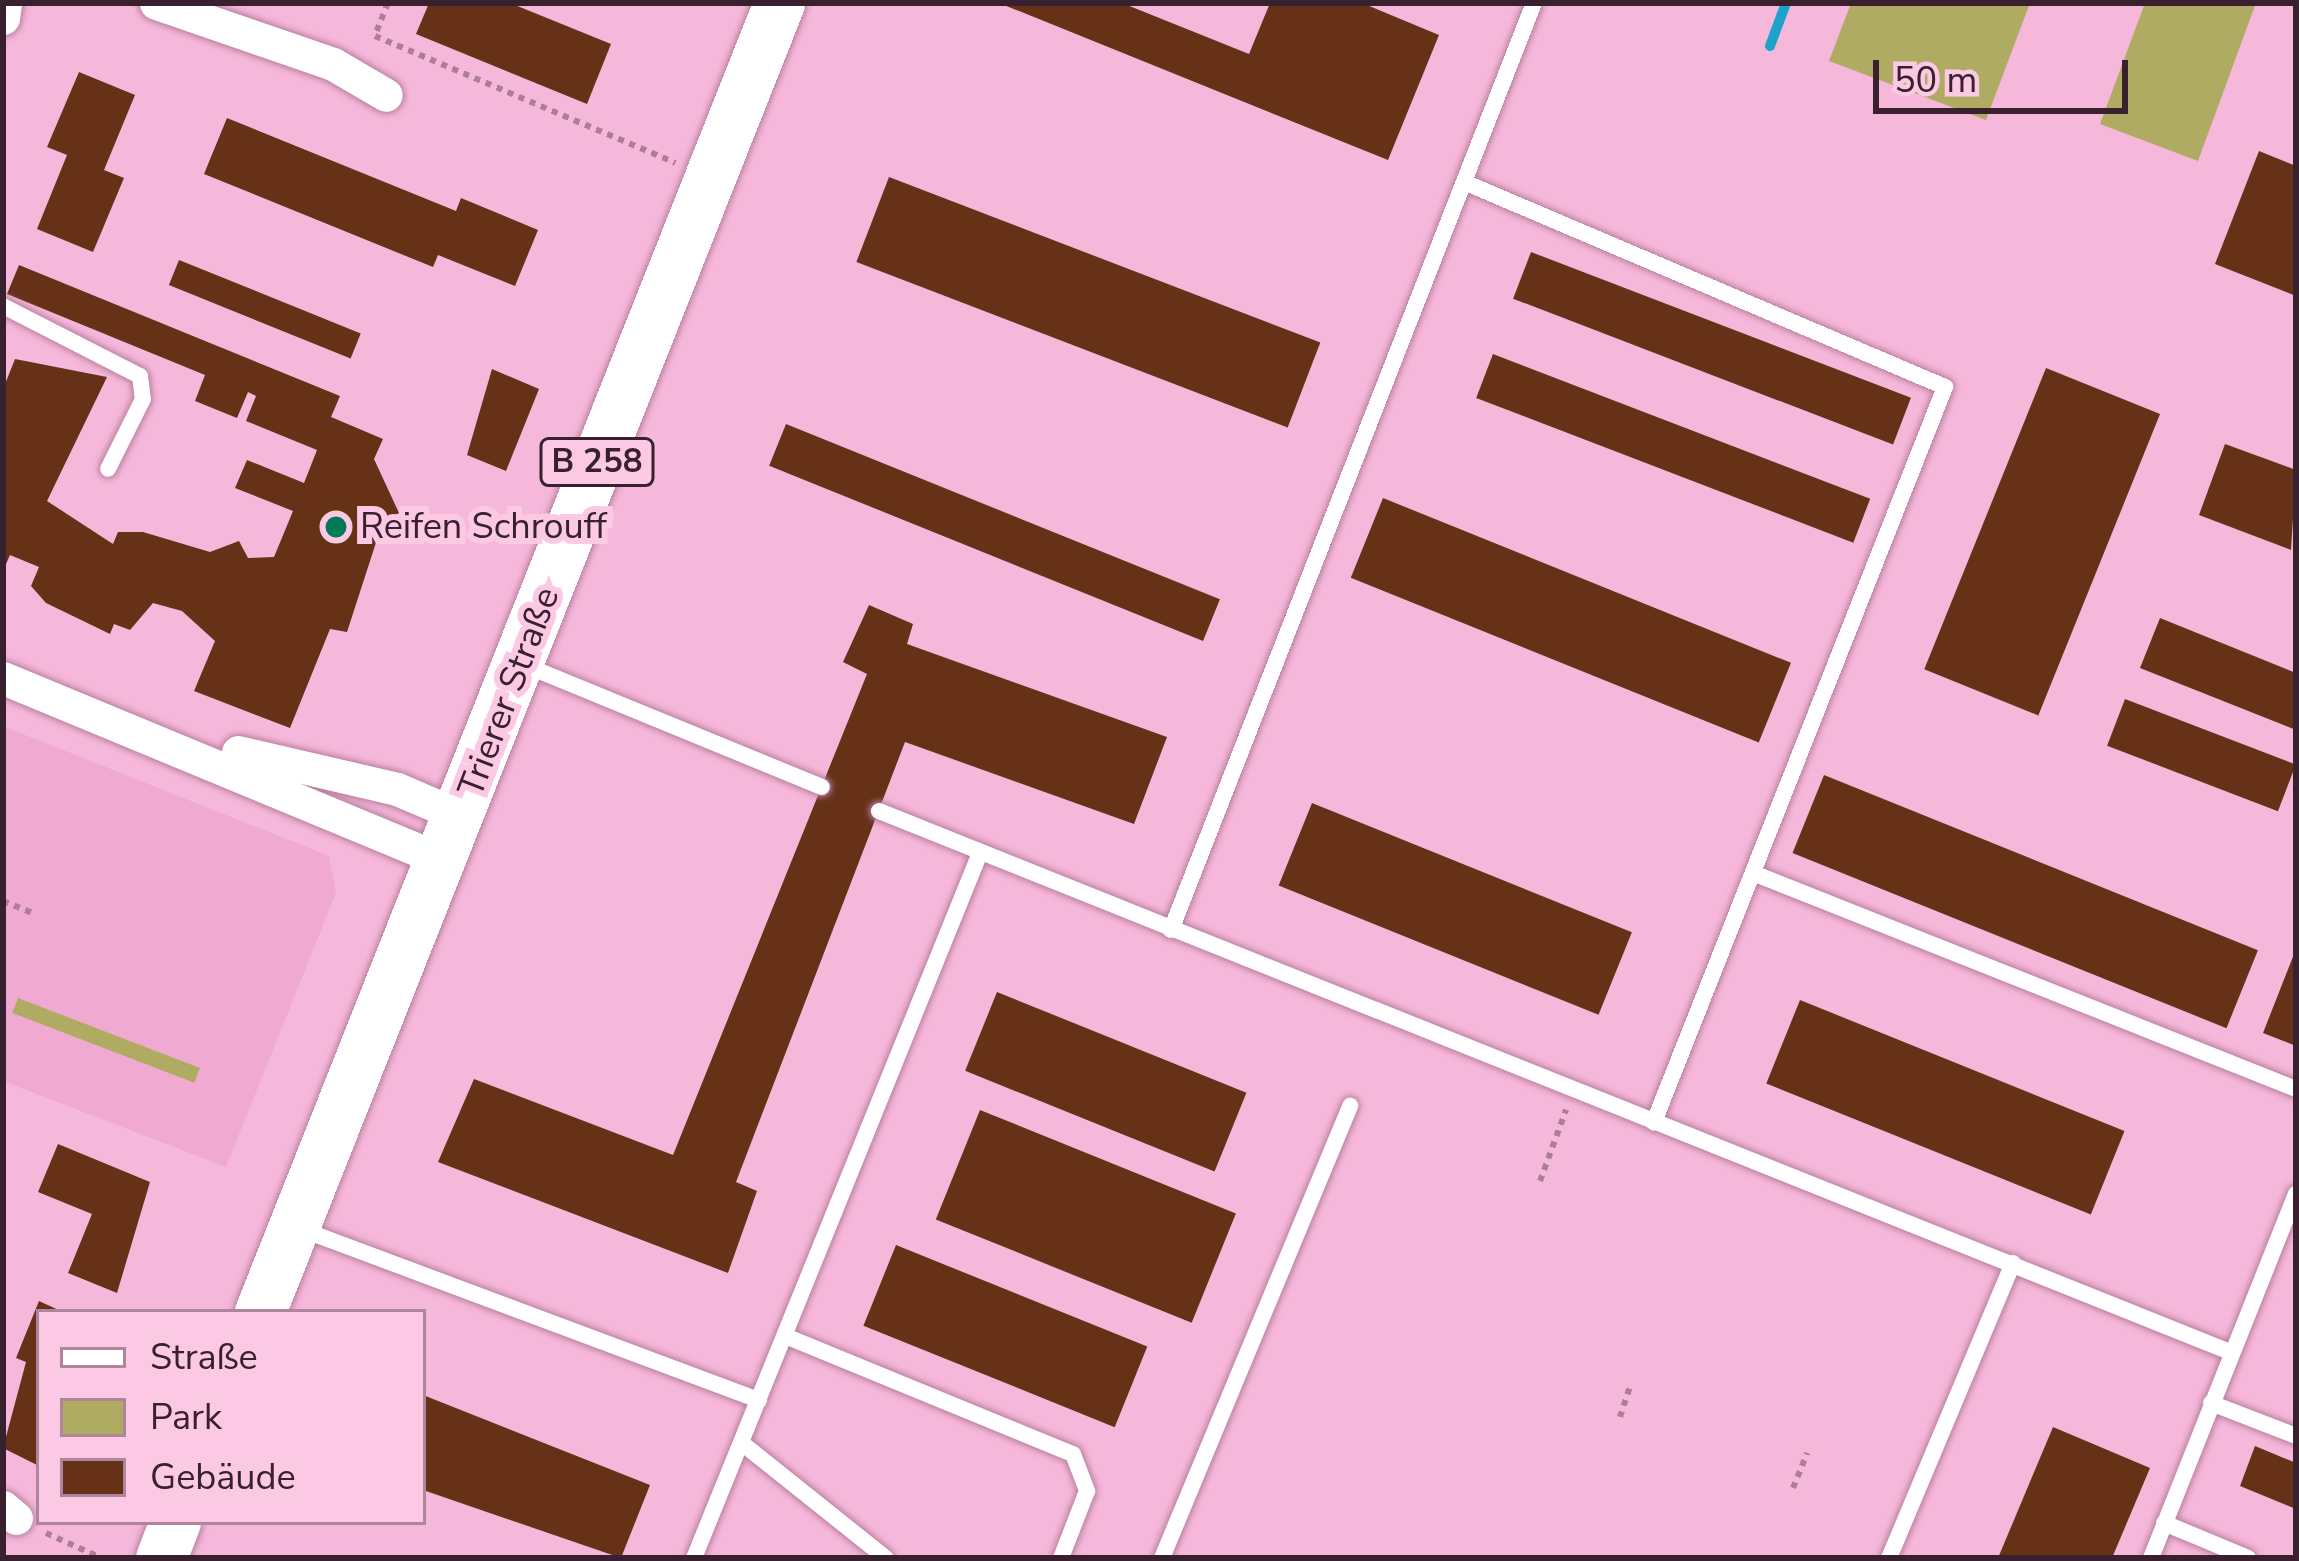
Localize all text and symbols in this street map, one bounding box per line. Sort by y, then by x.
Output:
scale bar [1879,36,2134,110]
text: 50 m [1894,56,1977,105]
road number: B 258 [537,435,657,489]
place label: Reifen Schrouff [360,505,607,549]
marker: Reifen Schrouff [323,514,349,540]
street label: Trierer Straße [449,581,569,803]
legend [36,1309,426,1525]
text: Straße [150,1333,258,1382]
text: Park [150,1393,222,1442]
text: Gebäude [150,1453,296,1502]

